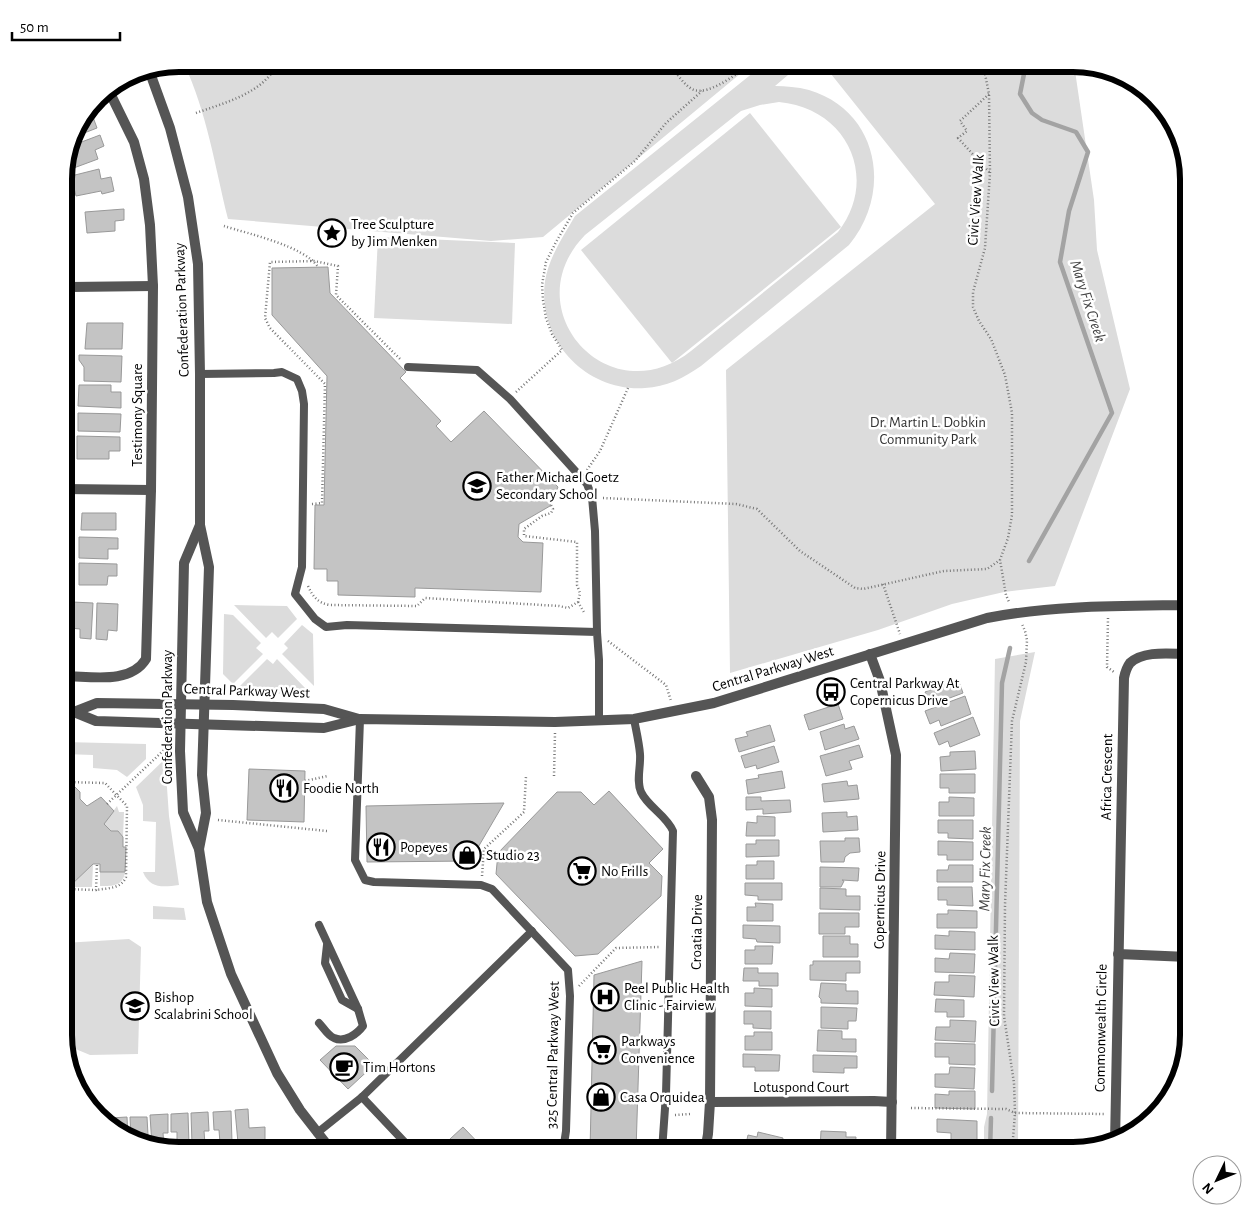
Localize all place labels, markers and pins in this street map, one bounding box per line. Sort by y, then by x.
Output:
place label: Tree Sculpture by Jim Menken [351,217,438,249]
place icon: Tree Sculpture by Jim Menken [317,218,347,248]
place label: Father Michael Goetz Secondary School [496,470,619,502]
school or university icon: Father Michael Goetz Secondary School [462,471,492,501]
place label: Central Parkway At Copernicus Drive [850,676,959,708]
bus stop icon: Central Parkway At Copernicus Drive [816,677,846,707]
restaurant icon: Foodie North [269,773,299,803]
place label: Foodie North [303,781,379,796]
restaurant icon: Popeyes [366,832,396,862]
place label: Popeyes [400,840,448,855]
shop icon: Studio 23 [452,840,482,870]
place label: Studio 23 [486,848,540,863]
supermarket icon: No Frills [567,856,597,886]
place label: No Frills [601,864,648,879]
place label: Peel Public Health Clinic - Fairview [624,981,730,1013]
hospital icon: Peel Public Health Clinic - Fairview [590,982,620,1012]
place label: Bishop Scalabrini School [154,990,253,1022]
school or university icon: Bishop Scalabrini School [120,991,150,1021]
place label: Parkways Convenience [621,1034,695,1066]
supermarket icon: Parkways Convenience [587,1035,617,1065]
cafe icon: Tim Hortons [329,1052,359,1082]
place label: Tim Hortons [363,1060,436,1075]
shop icon: Casa Orquidea [586,1082,616,1112]
place label: Casa Orquidea [620,1090,705,1105]

